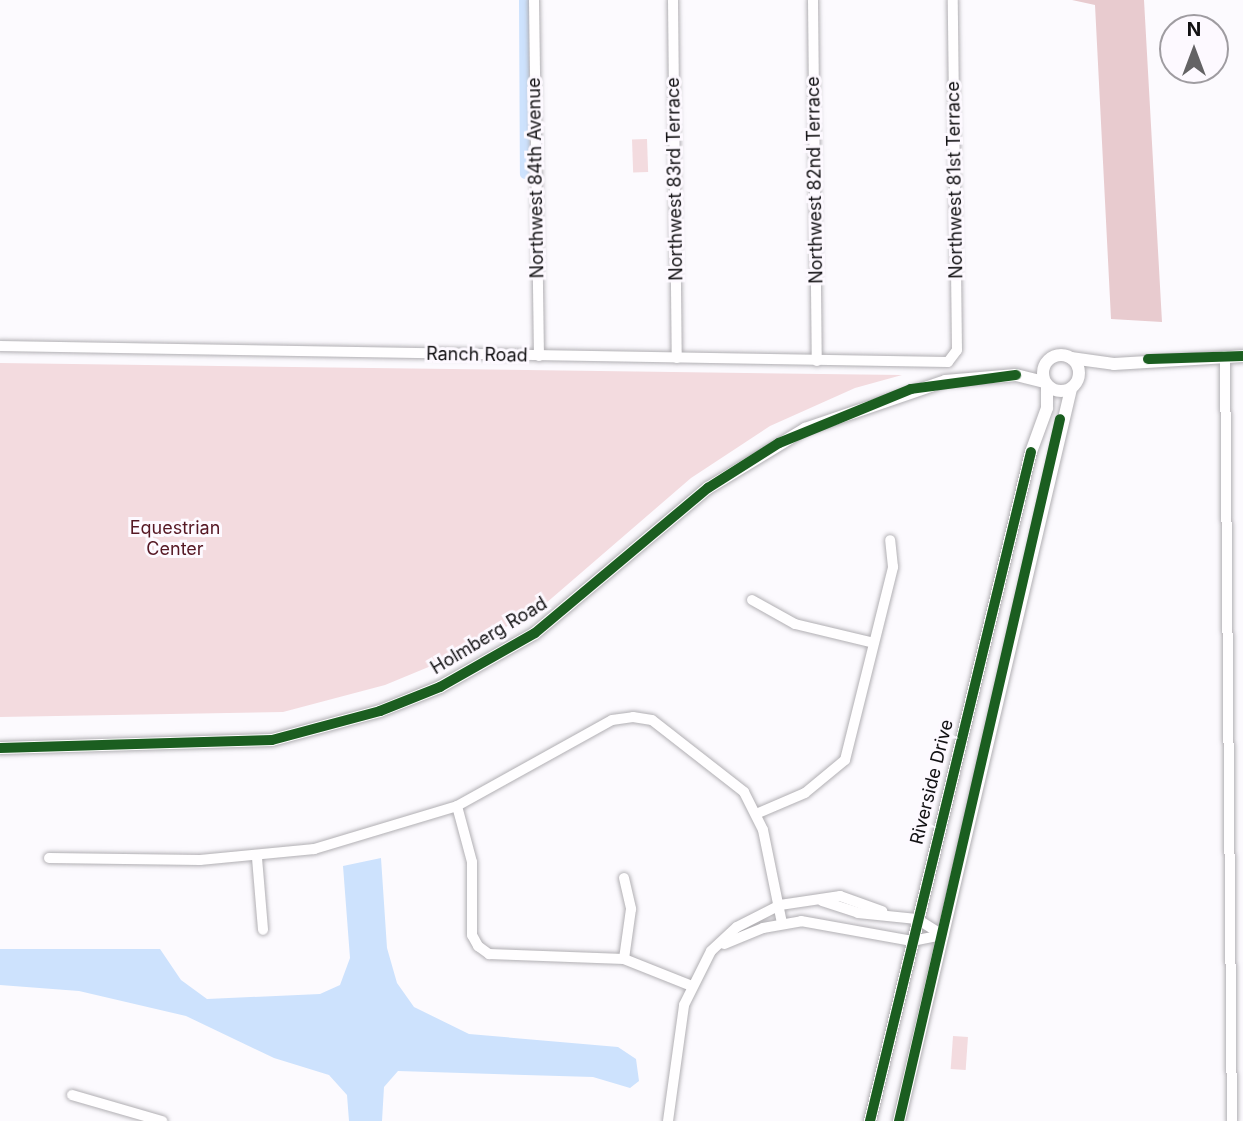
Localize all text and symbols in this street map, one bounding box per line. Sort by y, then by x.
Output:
north arrow [1159,14,1229,84]
text: N [1187,18,1201,41]
street label: Northwest 82nd Terrace [802,76,828,284]
street label: Northwest 84th Avenue [523,77,549,279]
street label: Northwest 83rd Terrace [662,77,688,281]
street label: Northwest 81st Terrace [942,81,968,279]
street label: Ranch Road [426,343,528,367]
park label: Equestrian Center [130,518,220,560]
street label: Holmberg Road [427,593,551,679]
street label: Riverside Drive [906,717,958,847]

